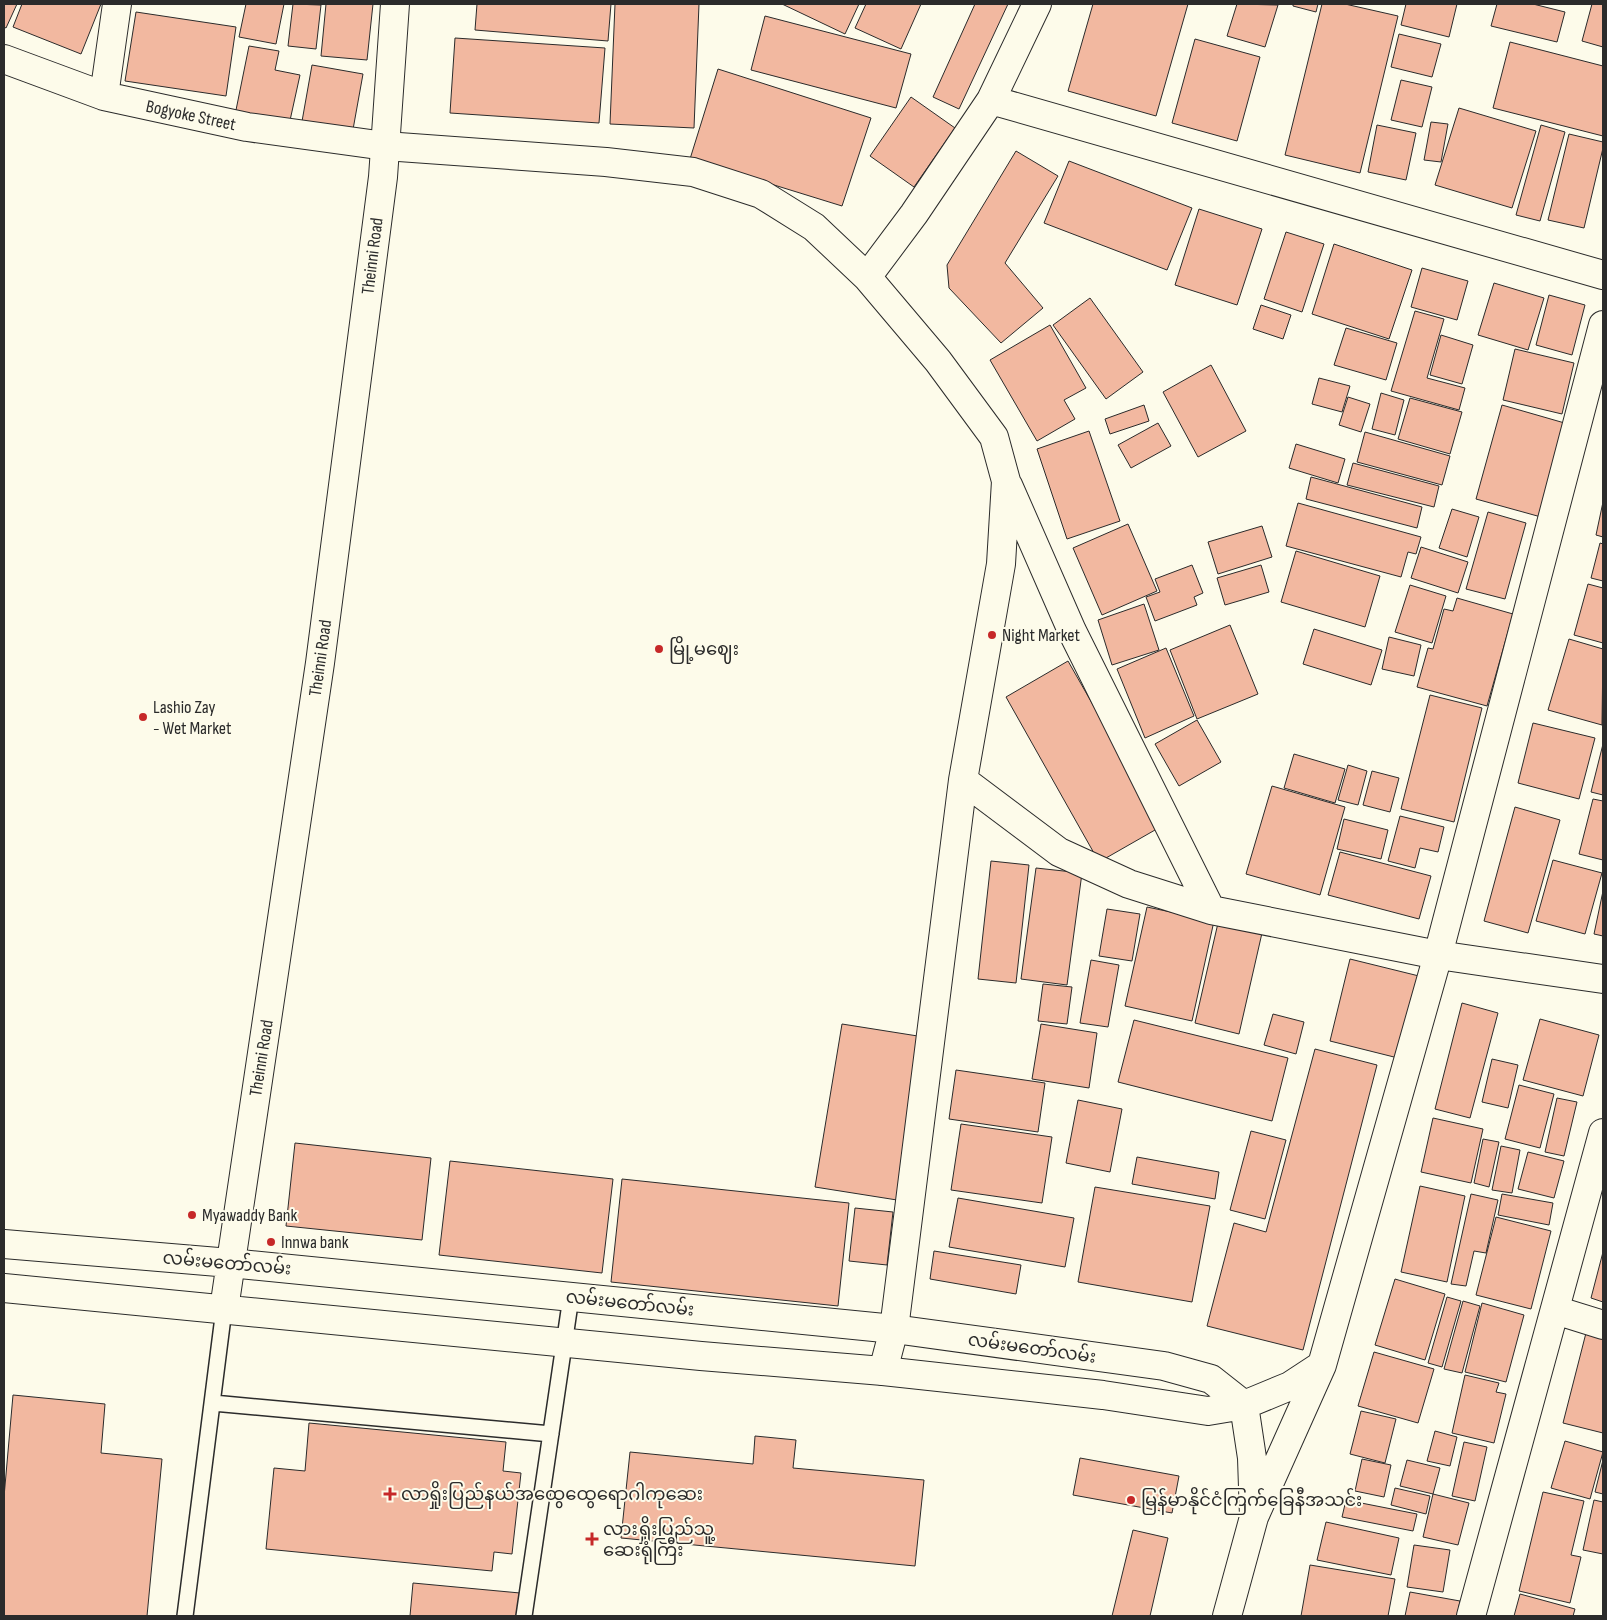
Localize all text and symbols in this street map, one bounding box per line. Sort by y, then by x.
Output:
street label: Bogyoke Street [144,96,238,135]
street label: Theinni Road [357,217,388,296]
street label: Theinni Road [305,618,336,698]
place label: Night Market [1002,625,1080,646]
marker: Night Market [986,629,998,641]
place label: မြို့မဈေး [669,635,739,664]
marker: မြို့မဈေး [653,643,665,655]
place label: Lashio Zay - Wet Market [153,697,232,739]
marker: Lashio Zay - Wet Market [137,711,149,723]
street label: Theinni Road [245,1018,278,1098]
place label: Myawaddy Bank [202,1205,298,1226]
marker: Myawaddy Bank [186,1209,198,1221]
place label: Innwa bank [281,1232,349,1253]
marker: Innwa bank [265,1236,277,1248]
street label: လမ်းမတော်လမ်း [162,1244,292,1280]
street label: လမ်းမတော်လမ်း [565,1283,696,1321]
street label: လမ်းမတော်လမ်း [967,1326,1098,1368]
place label: လာရှိုးပြည်နယ်အထွေထွေရောဂါကုဆေး [401,1480,703,1509]
place label: မြန်မာနိုင်ငံကြက်ခြေနီအသင်း [1141,1486,1362,1515]
marker: လာရှိုးပြည်နယ်အထွေထွေရောဂါကုဆေး [383,1487,397,1501]
marker: မြန်မာနိုင်ငံကြက်ခြေနီအသင်း [1125,1494,1137,1506]
place label: လားရှိုးပြည်သူ့ ဆေးရုံကြီး [603,1515,716,1565]
marker: လားရှိုးပြည်သူ့ ဆေးရုံကြီး [585,1532,599,1546]

